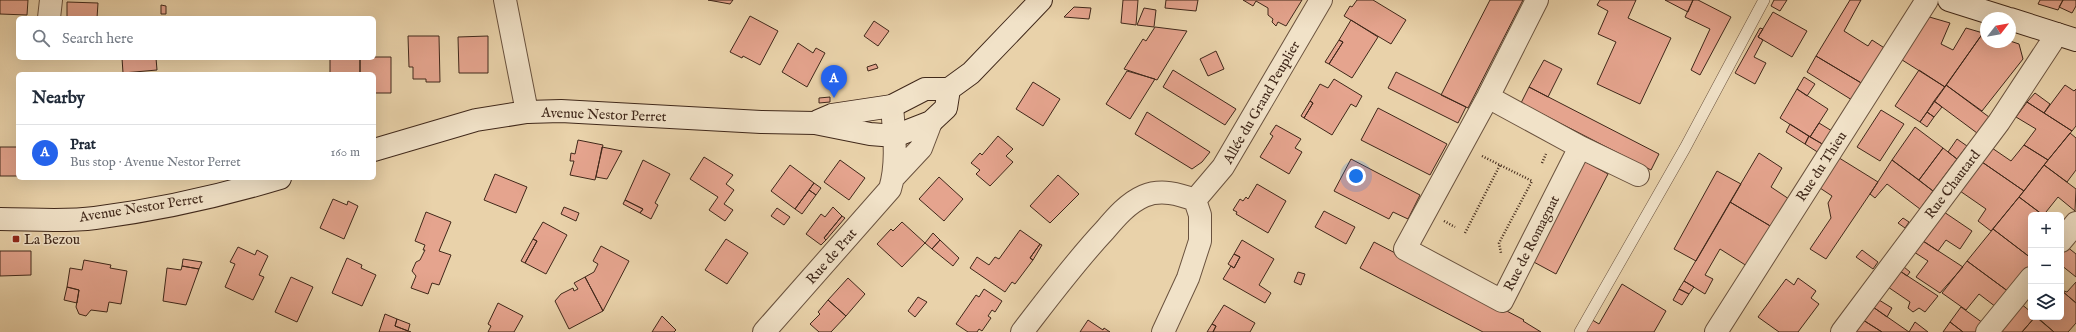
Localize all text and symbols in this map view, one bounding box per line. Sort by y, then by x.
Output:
north arrow [1980,12,2016,48]
search box [16,16,376,60]
icon: search [30,27,52,49]
text: Search here [62,29,133,48]
street label: Allée du Grand Peuplier [1219,38,1304,168]
pin: A [821,65,847,98]
text: Nearby [32,88,85,109]
street label: Avenue Nestor Perret [540,104,667,126]
street label: Rue du Thieu [1792,128,1851,205]
text: Prat [70,135,96,154]
text: A [41,144,49,161]
text: 160 m [330,144,360,161]
street label: Rue Chautard [1921,146,1985,223]
text: Bus stop · Avenue Nestor Perret [70,154,241,171]
your location [1346,166,1366,186]
street label: Avenue Nestor Perret [77,189,205,227]
street label: Rue de Romagnat [1500,192,1564,294]
map controls [2028,212,2064,320]
button: + [2028,212,2064,248]
street label: Rue de Prat [803,225,861,288]
place label: La Bezou [24,231,80,249]
marker: La Bezou [11,234,21,244]
button: − [2028,248,2064,284]
button: layers [2028,284,2064,320]

